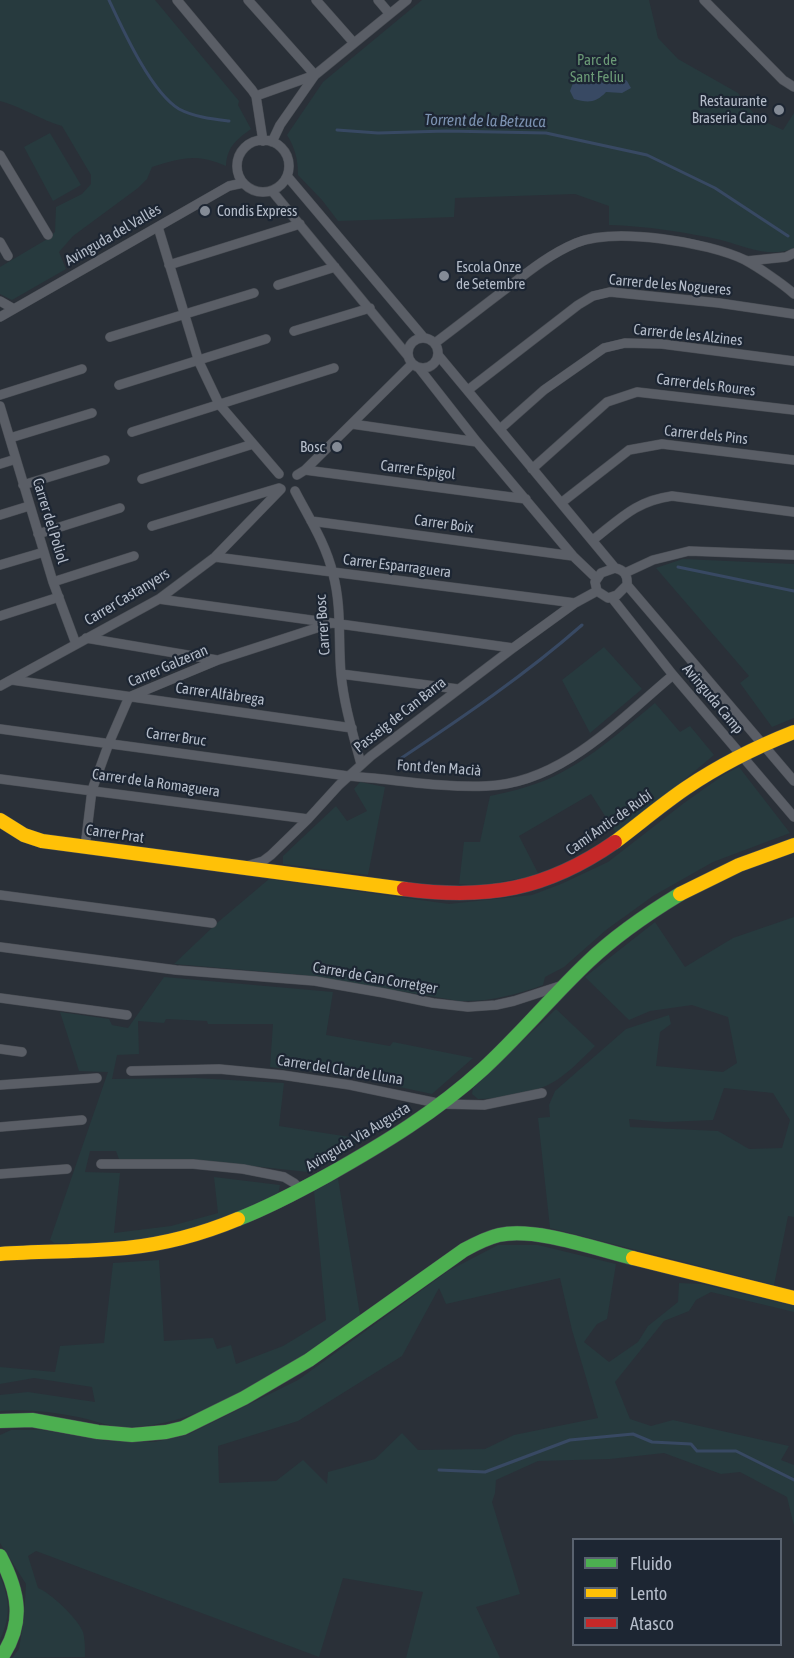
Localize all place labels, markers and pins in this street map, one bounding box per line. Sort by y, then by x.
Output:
place label: Restaurante Braseria Cano [692,92,767,127]
marker: Restaurante Braseria Cano [772,103,786,117]
place label: Condis Express [217,202,297,220]
marker: Condis Express [198,204,212,218]
place label: Escola Onze de Setembre [456,258,525,293]
marker: Escola Onze de Setembre [437,269,451,283]
place label: Bosc [300,438,325,456]
marker: Bosc [330,440,344,454]

